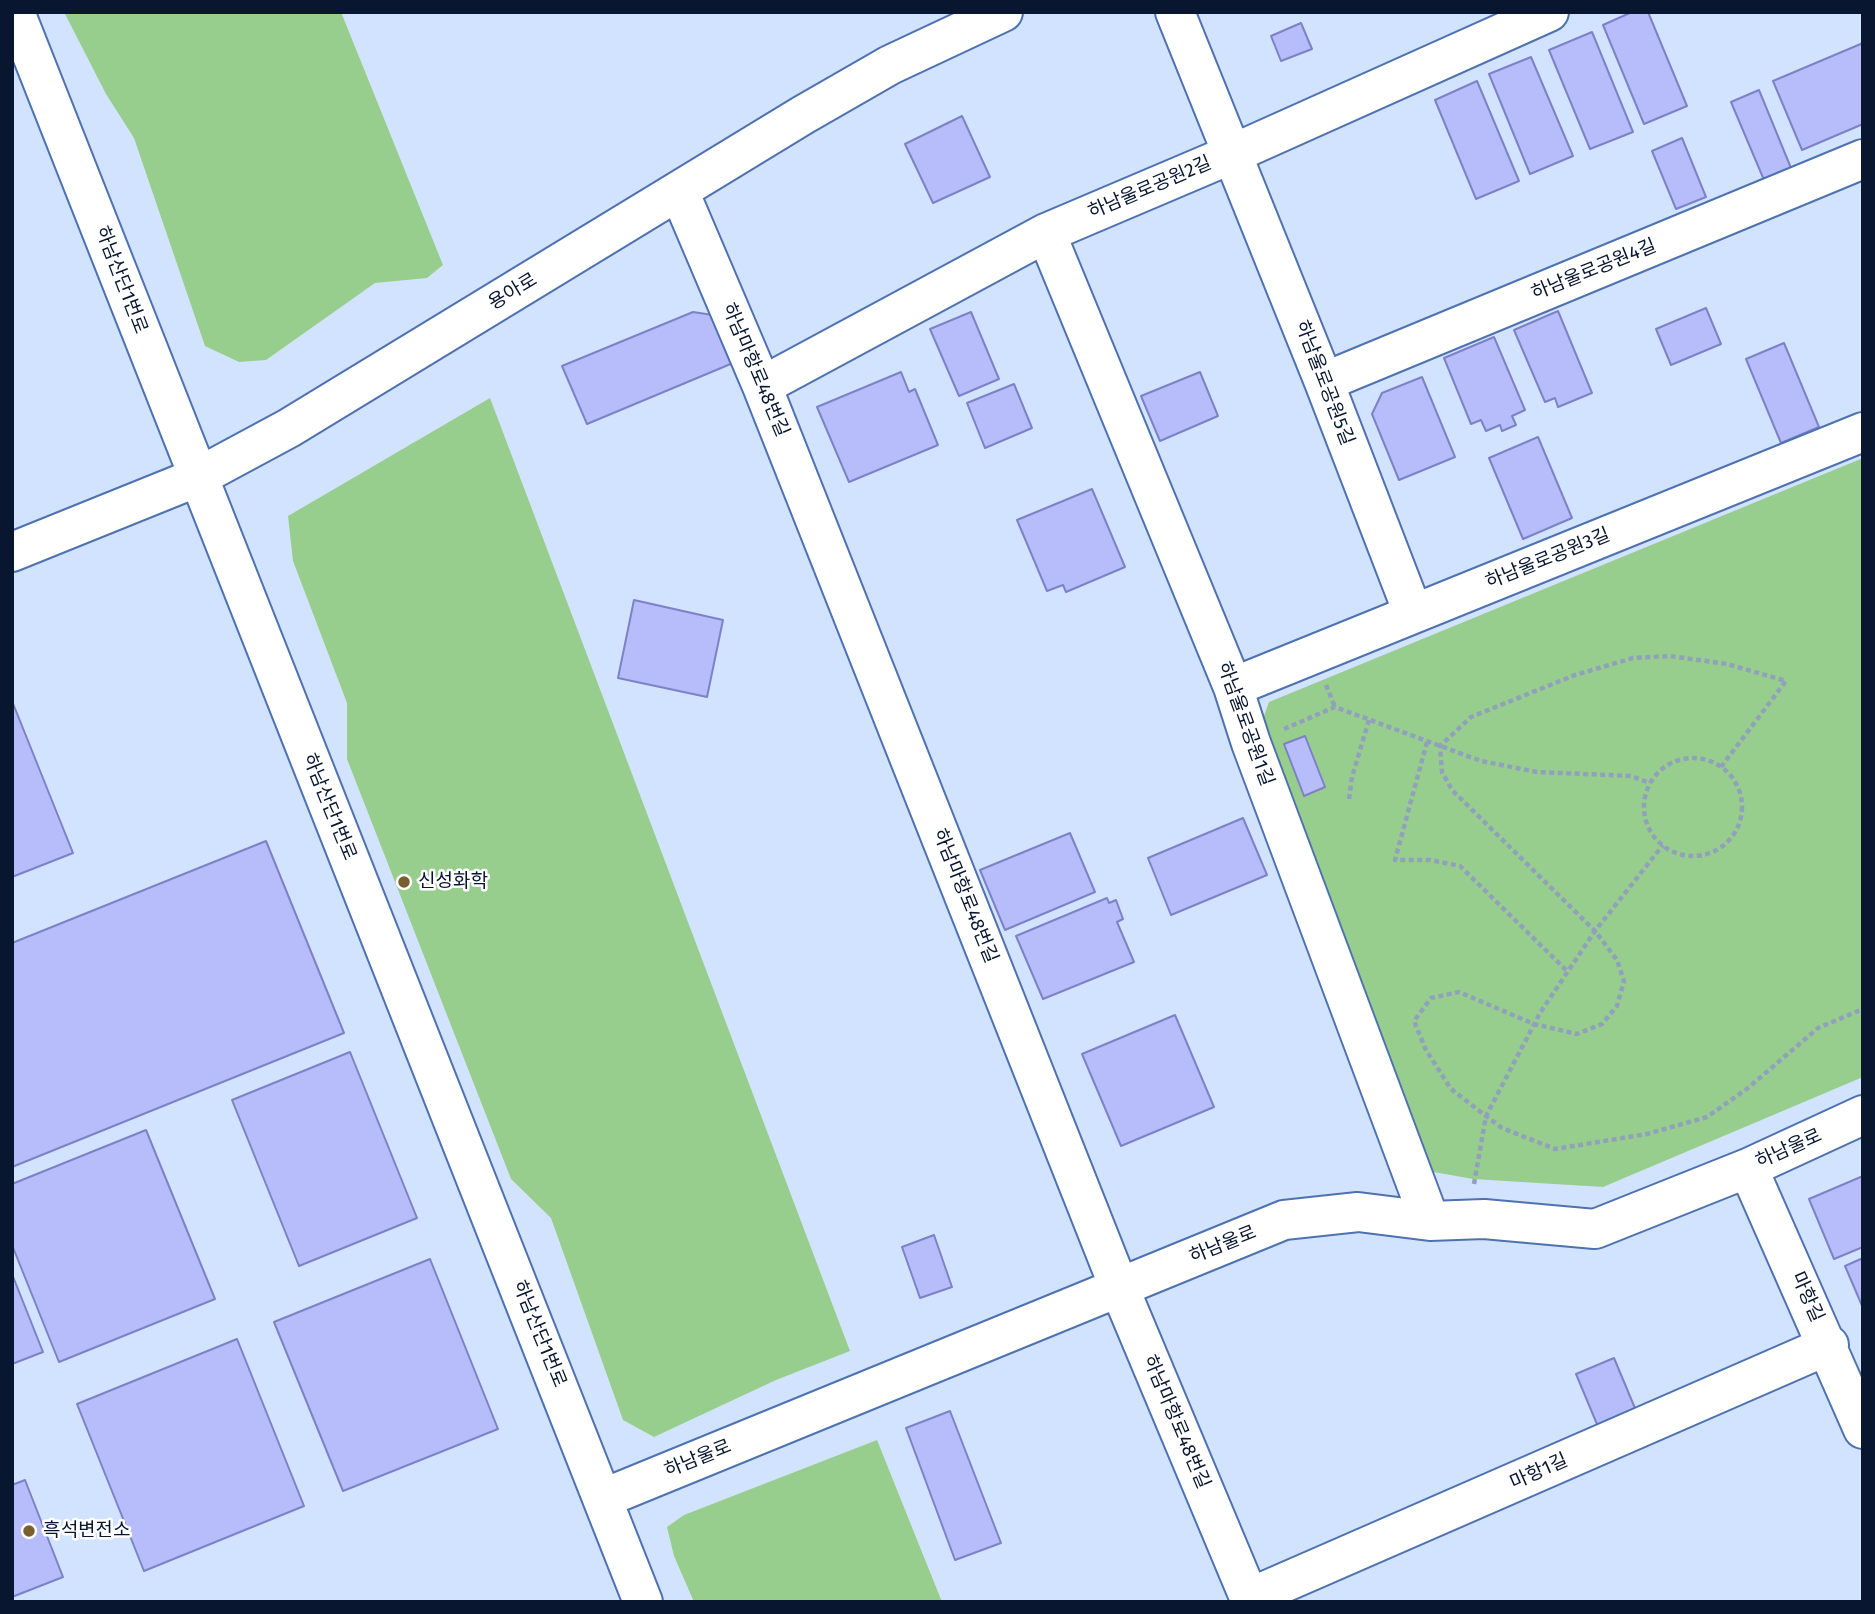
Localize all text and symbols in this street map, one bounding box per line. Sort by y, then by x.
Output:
street label: 하남울로공원2길 [1085,152,1215,224]
street label: 하남산단1번로 [90,223,152,337]
street label: 하남울로공원4길 [1528,235,1660,305]
street label: 용아로 [485,269,541,315]
street label: 하남마항로48번길 [717,300,793,440]
street label: 하남울로공원5길 [1290,317,1358,449]
street label: 하남울로공원3길 [1483,524,1613,594]
street label: 하남울로공원1길 [1212,659,1278,789]
street label: 하남산단1번로 [297,750,361,864]
street label: 하남마항로48번길 [928,825,1002,967]
place label: 신성화학 [418,871,488,893]
marker: 신성화학 [396,874,412,890]
street label: 하남울로 [1752,1124,1826,1174]
street label: 하남울로 [1186,1221,1260,1269]
street label: 마항길 [1786,1268,1828,1326]
street label: 하남산단1번로 [507,1277,571,1391]
street label: 하남마항로48번길 [1138,1352,1214,1492]
street label: 하남울로 [661,1435,735,1483]
street label: 마항1길 [1507,1449,1571,1495]
place label: 흑석변전소 [43,1520,130,1542]
marker: 흑석변전소 [21,1523,37,1539]

